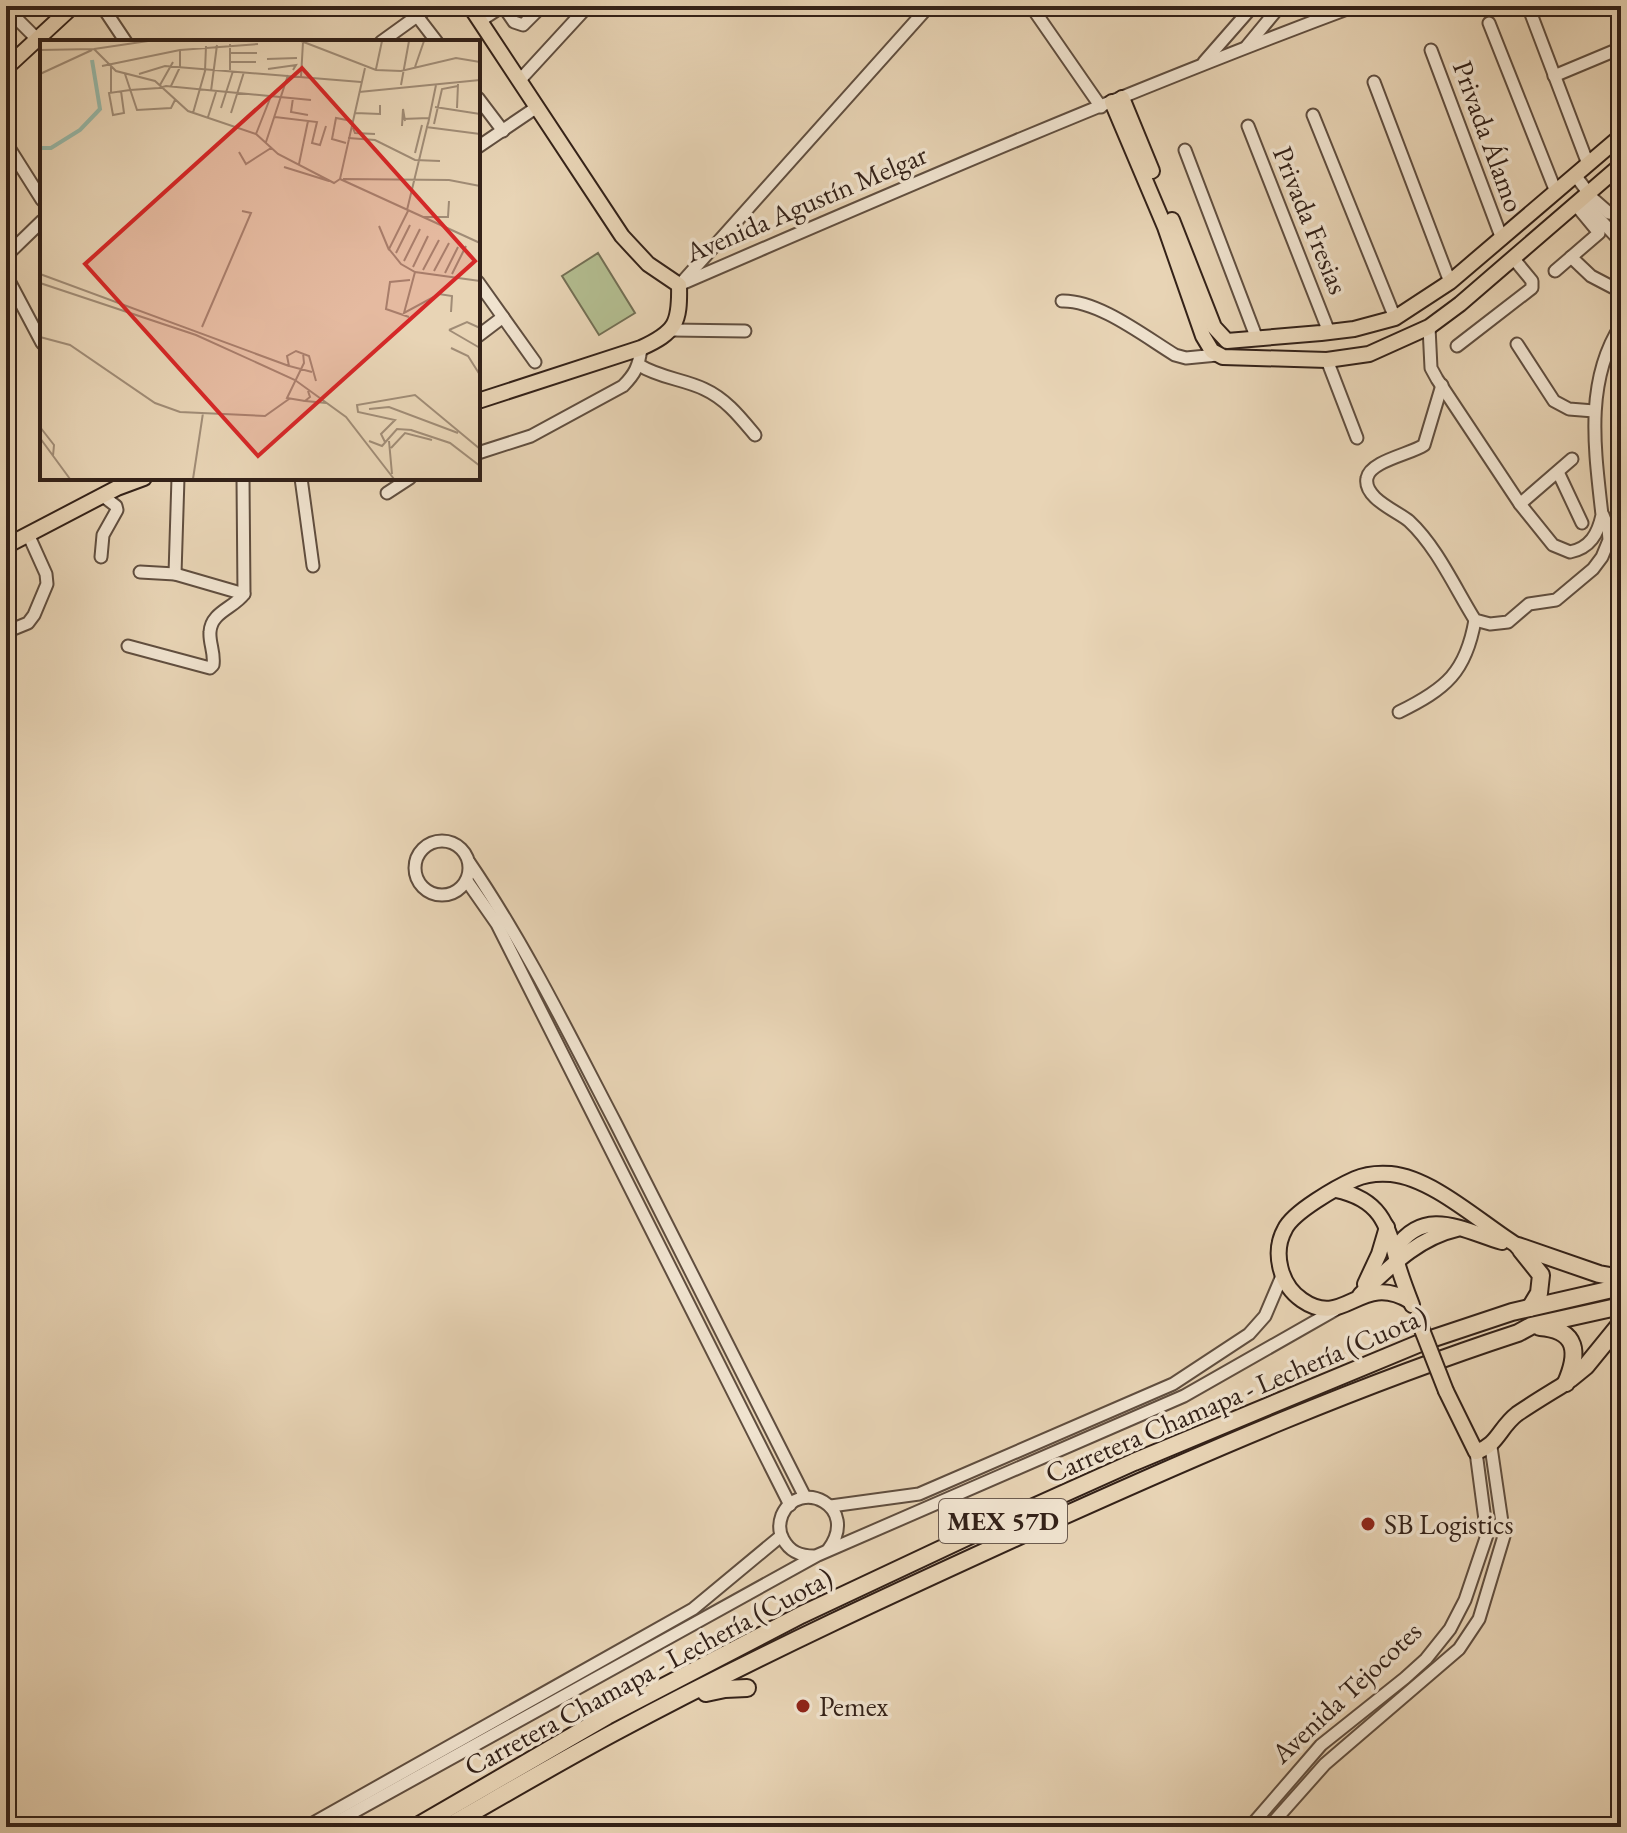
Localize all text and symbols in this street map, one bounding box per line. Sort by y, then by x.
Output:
inset map [40,40,480,480]
street label: Privada Álamo [1445,55,1533,217]
street label: Avenida Agustín Melgar [679,136,933,271]
street label: Privada Fresias [1265,141,1357,299]
street label: Carretera Chamapa - Lechería (Cuota) [1039,1297,1433,1491]
road number: MEX 57D [939,1499,1067,1543]
place label: SB Logistics [1384,1506,1513,1542]
marker: SB Logistics [1359,1515,1377,1533]
street label: Carretera Chamapa - Lechería (Cuota) [458,1558,838,1784]
street label: Avenida Tejocotes [1262,1613,1429,1772]
place label: Pemex [819,1688,888,1724]
marker: Pemex [794,1697,812,1715]

